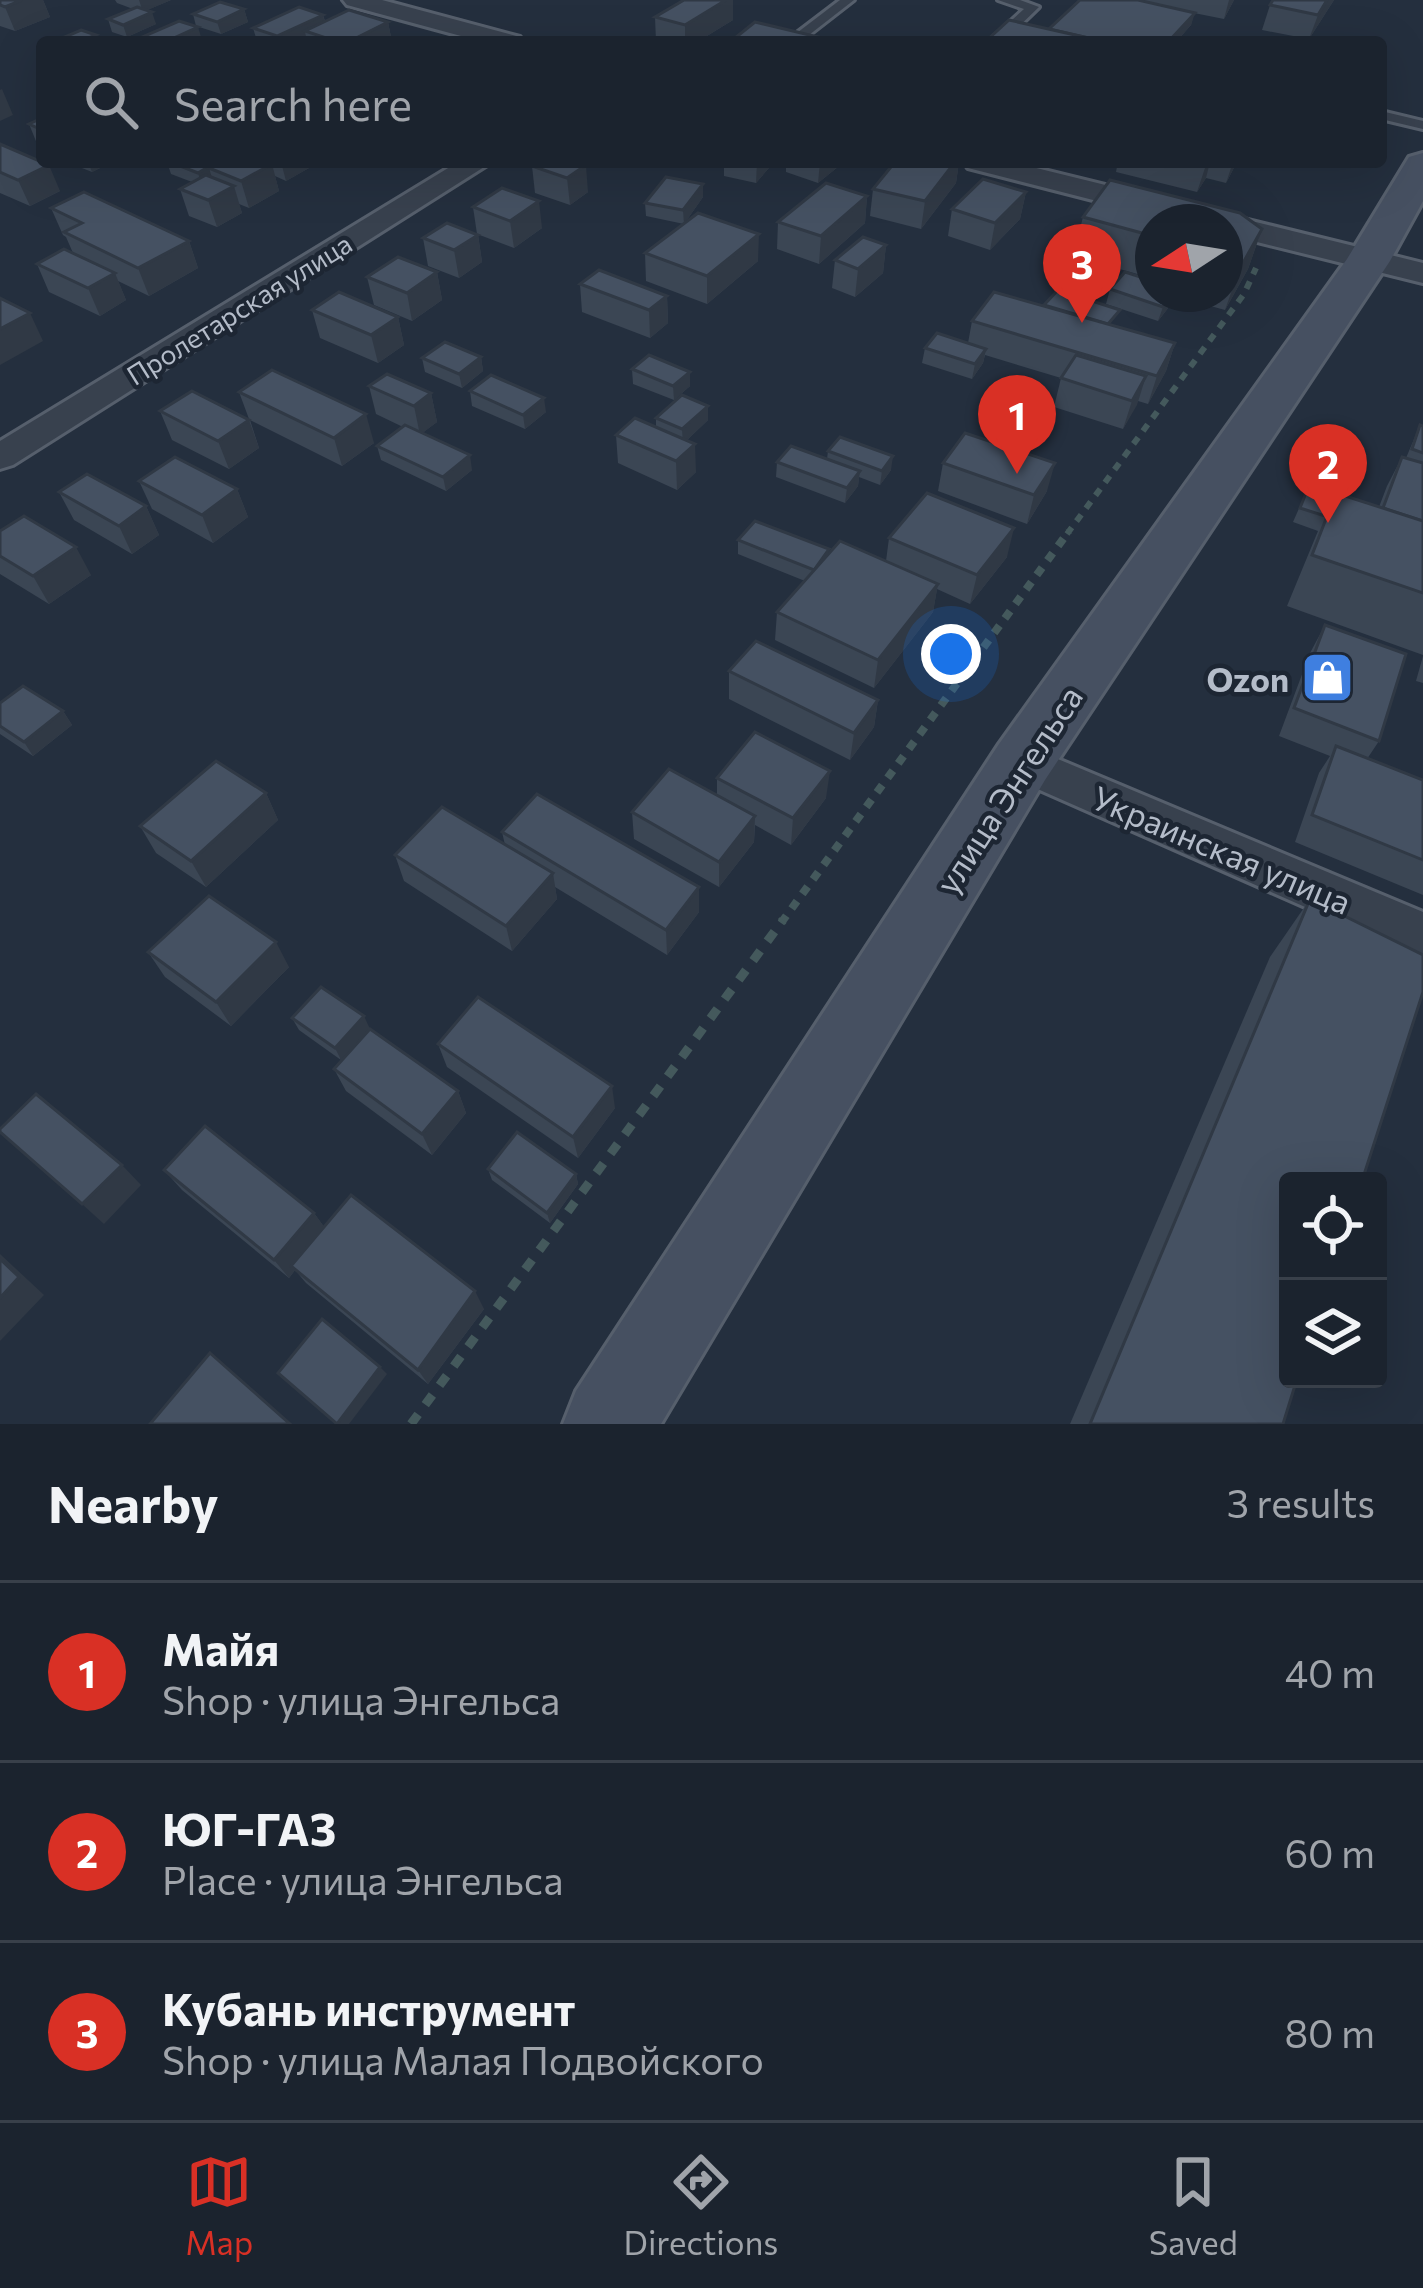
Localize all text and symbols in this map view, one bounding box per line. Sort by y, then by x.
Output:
search box [36,36,1387,168]
icon: search [78,69,144,135]
text: Search here [174,75,412,130]
north arrow [1135,204,1243,312]
pin: 3 [1043,224,1121,323]
street label: Пролетарская улица [120,226,358,392]
pin: 1 [978,375,1056,474]
pin: 2 [1289,424,1367,523]
your location [921,624,981,684]
shop icon: Ozon [1300,650,1356,706]
place label: Ozon [1206,658,1289,699]
street label: улица Энгельса [926,678,1090,900]
street label: Украинская улица [1086,776,1358,922]
map controls [1279,1172,1387,1388]
button: locate [1279,1172,1387,1280]
button: layers [1279,1280,1387,1388]
text: Nearby [48,1471,218,1534]
text: 3 results [1227,1478,1375,1526]
text: Майя [162,1620,279,1675]
text: 1 [78,1648,96,1696]
text: 40 m [1285,1648,1375,1696]
text: Shop · улица Энгельса [162,1675,560,1723]
text: ЮГ-ГАЗ [162,1800,336,1855]
text: 2 [76,1828,98,1876]
text: 60 m [1284,1828,1375,1876]
text: Place · улица Энгельса [162,1855,563,1903]
text: Кубань инструмент [162,1980,575,2035]
text: 3 [76,2008,98,2056]
text: 80 m [1284,2008,1375,2056]
text: Shop · улица Малая Подвойского [162,2035,764,2083]
tab: Map [185,2149,253,2262]
tab: Directions [624,2149,778,2262]
tab: Saved [1149,2149,1238,2262]

